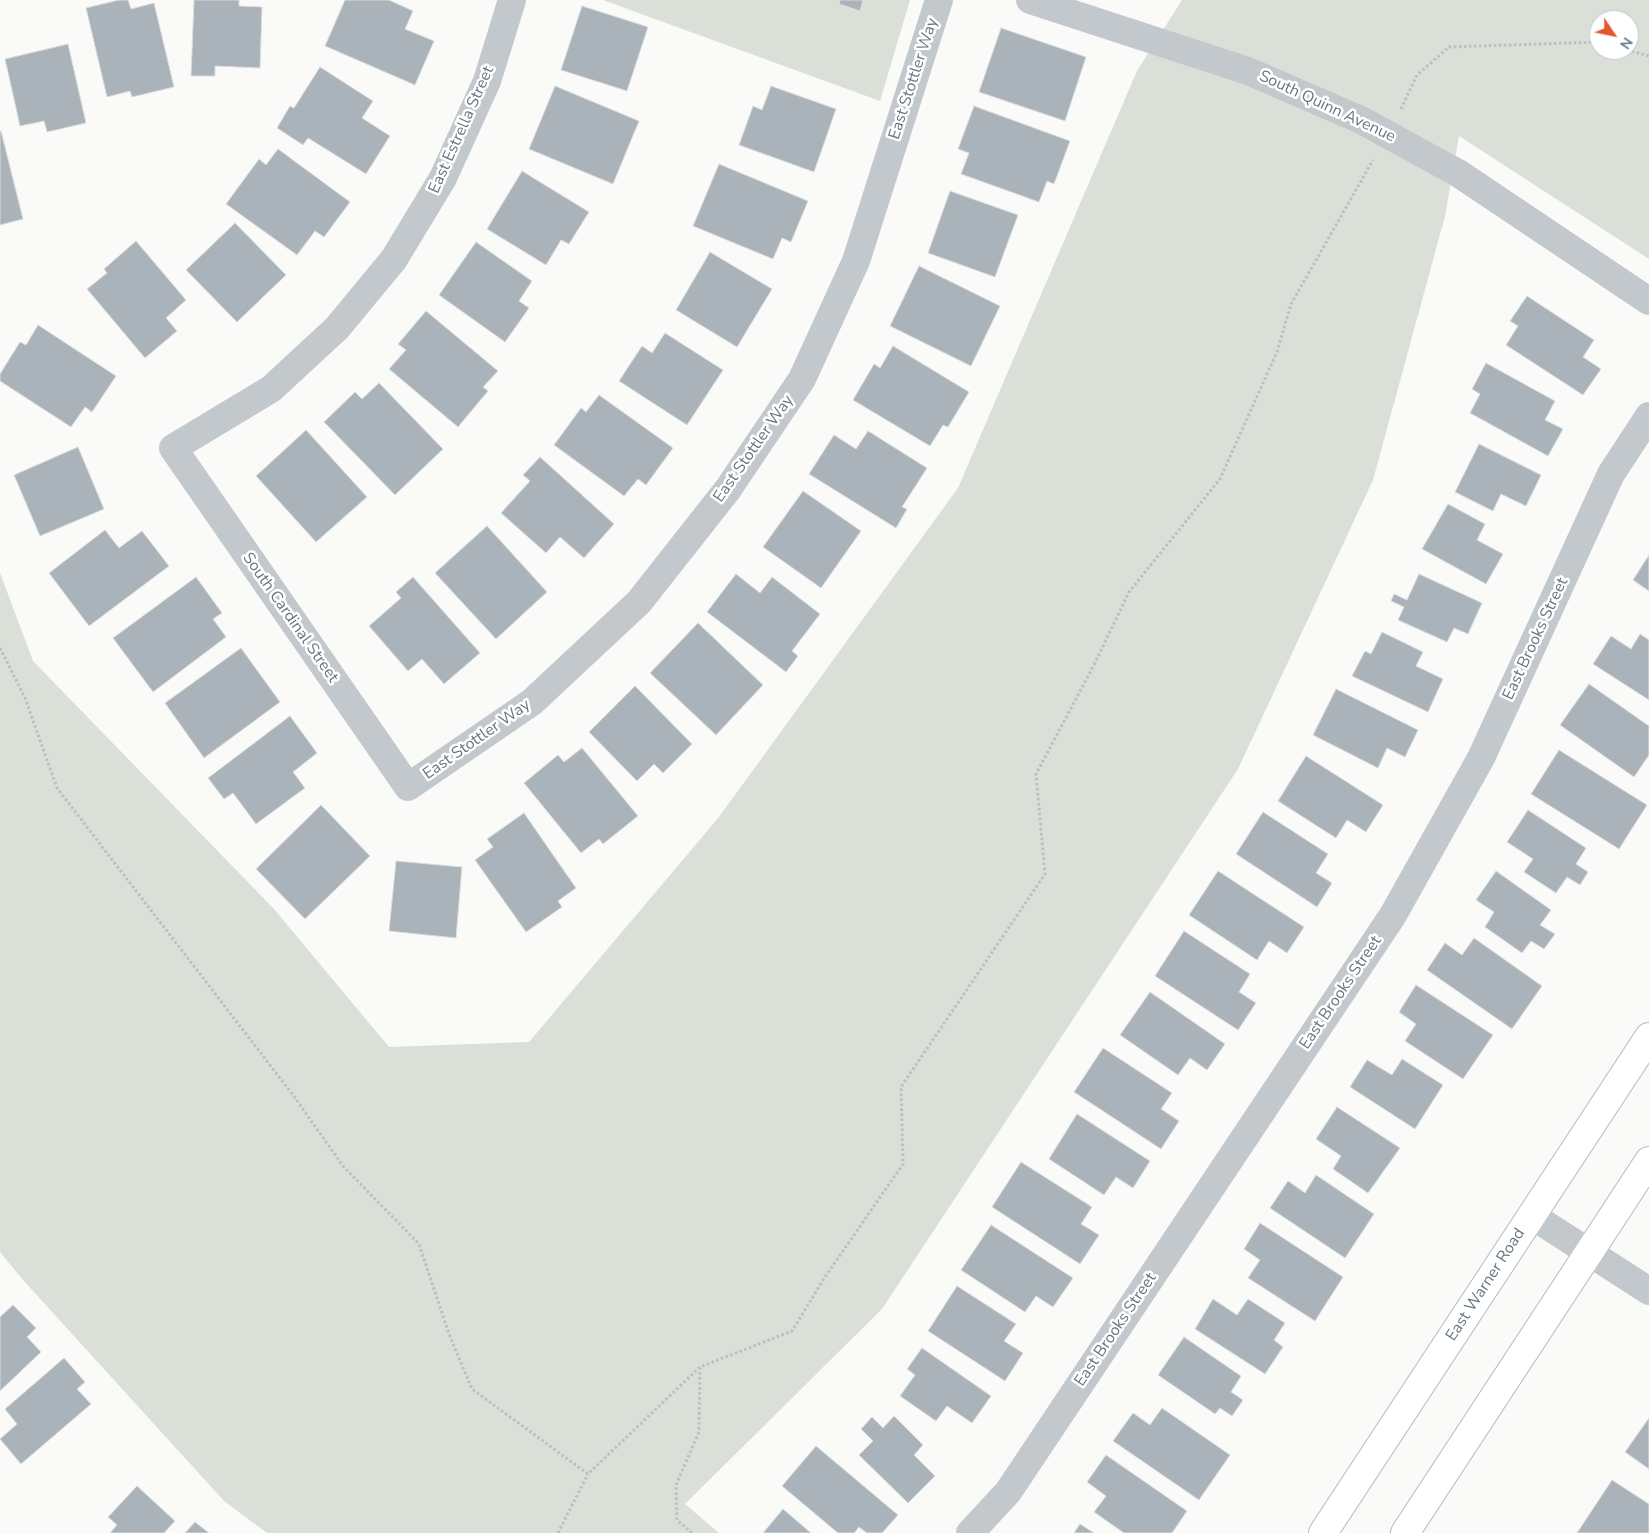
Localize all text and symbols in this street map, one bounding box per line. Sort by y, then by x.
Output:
north arrow [1589,10,1639,60]
street label: East Stottler Way [885,16,943,142]
text: N [1615,33,1637,53]
street label: East Estrella Street [425,63,499,197]
street label: South Quinn Avenue [1256,67,1398,147]
street label: East Stottler Way [710,392,798,506]
street label: South Cardinal Street [238,549,342,687]
street label: East Brooks Street [1499,575,1573,703]
street label: East Stottler Way [420,696,534,784]
street label: East Brooks Street [1296,933,1386,1053]
street label: East Warner Road [1442,1225,1530,1345]
street label: East Brooks Street [1071,1270,1161,1390]

